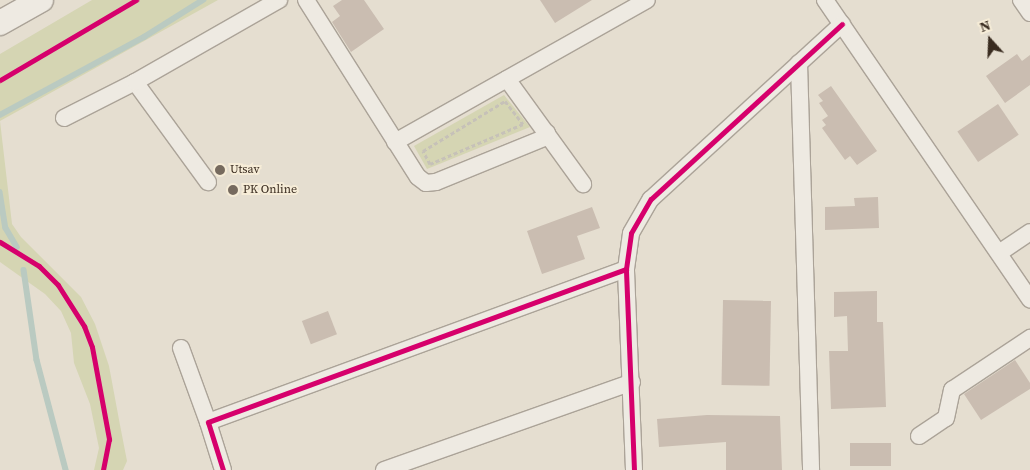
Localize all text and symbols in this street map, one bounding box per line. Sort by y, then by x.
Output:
north arrow [965,15,1015,65]
text: N [977,15,993,37]
place label: Utsav [230,163,260,177]
marker: Utsav [214,164,226,176]
place label: PK Online [243,183,297,197]
marker: PK Online [227,184,239,196]

